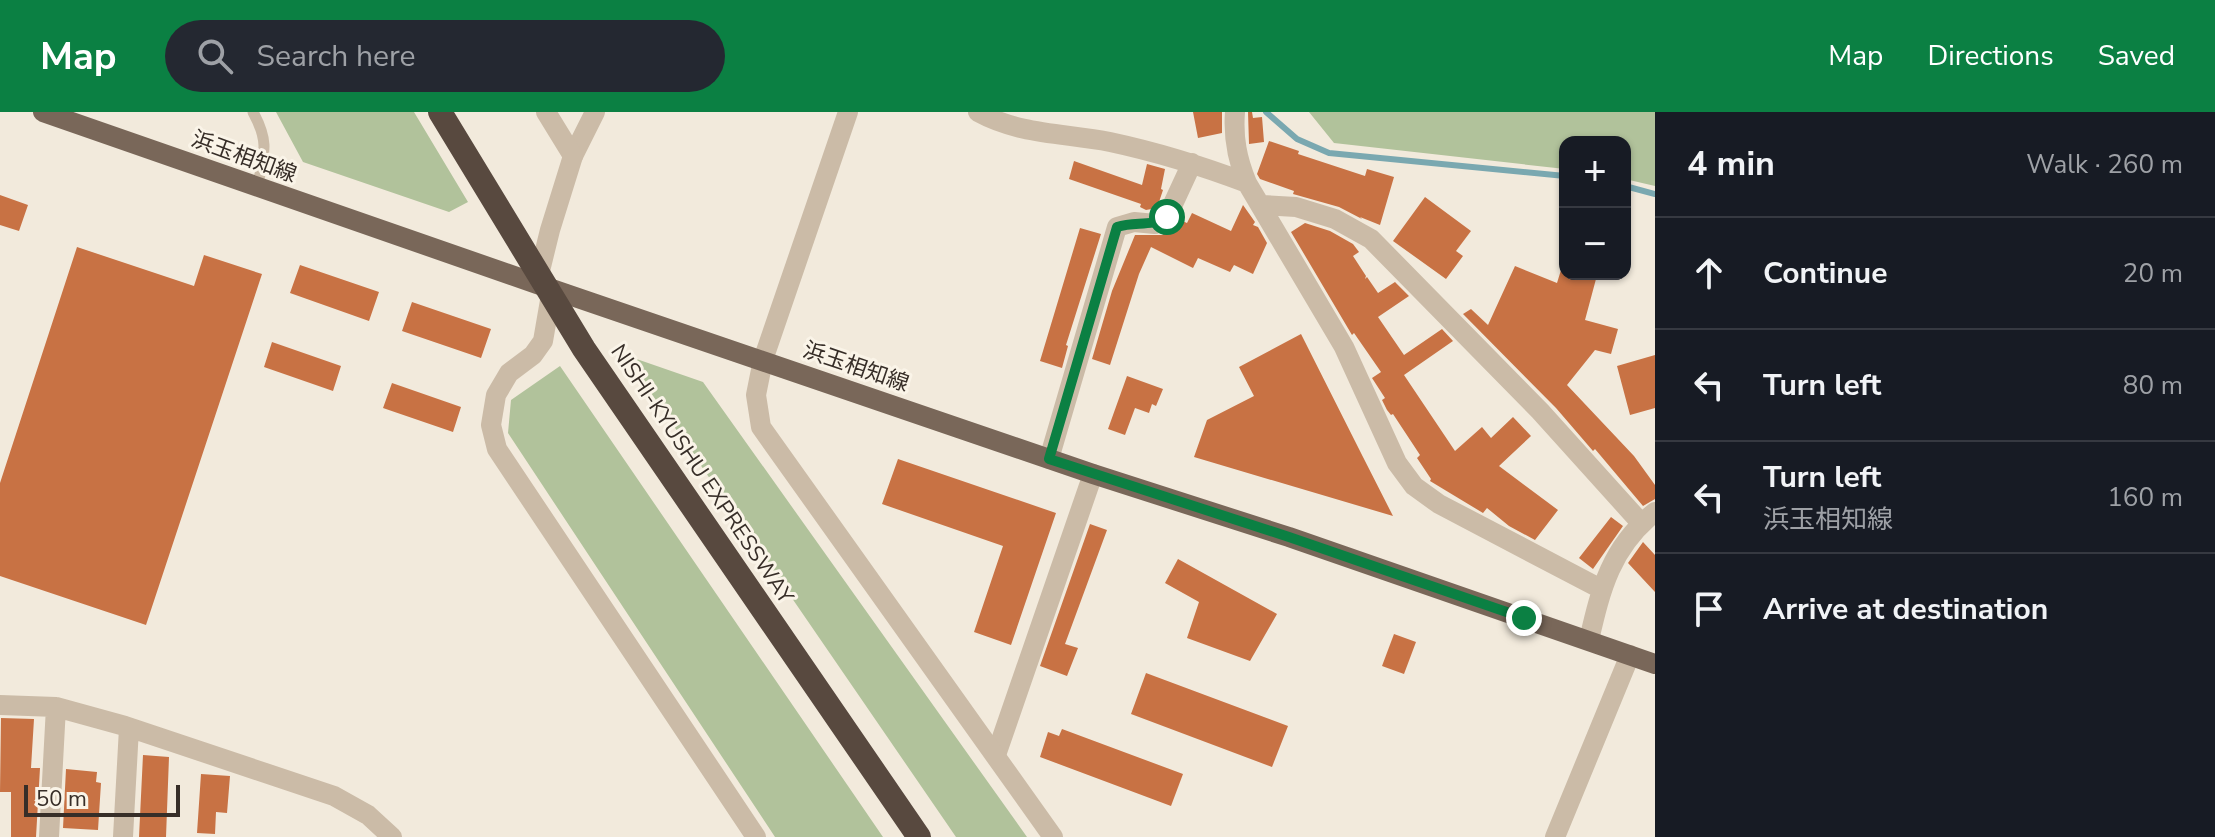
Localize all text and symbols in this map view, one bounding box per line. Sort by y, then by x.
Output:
search box [165,20,725,92]
text: Map [40,31,117,82]
icon: search [193,34,237,78]
text: Search here [257,36,416,77]
text: Map [1828,37,1883,75]
text: Directions [1927,37,2054,75]
text: Saved [2098,37,2175,75]
street label: 浜玉相知線 [187,124,301,190]
map controls [1559,136,1631,280]
button: + [1559,136,1631,208]
text: 4 min [1687,141,1775,187]
text: Walk · 260 m [2026,147,2183,182]
route start [1149,199,1185,235]
button: − [1559,208,1631,280]
icon: ahead [1687,251,1731,295]
text: Continue [1763,253,1888,294]
text: 20 m [2123,256,2183,291]
street label: 浜玉相知線 [799,335,913,399]
street label: NISHI-KYUSHU EXPRESSWAY [604,338,801,610]
icon: left [1687,363,1731,407]
text: Turn left [1763,365,1881,406]
text: 80 m [2123,368,2183,403]
text: Turn left [1763,457,1881,498]
icon: left [1687,475,1731,519]
text: 160 m [2107,480,2183,515]
text: 浜玉相知線 [1763,502,1893,537]
icon: arrive [1687,587,1731,631]
text: Arrive at destination [1763,589,2048,630]
route end [1506,600,1542,636]
scale bar [24,781,180,817]
text: 50 m [36,784,87,814]

